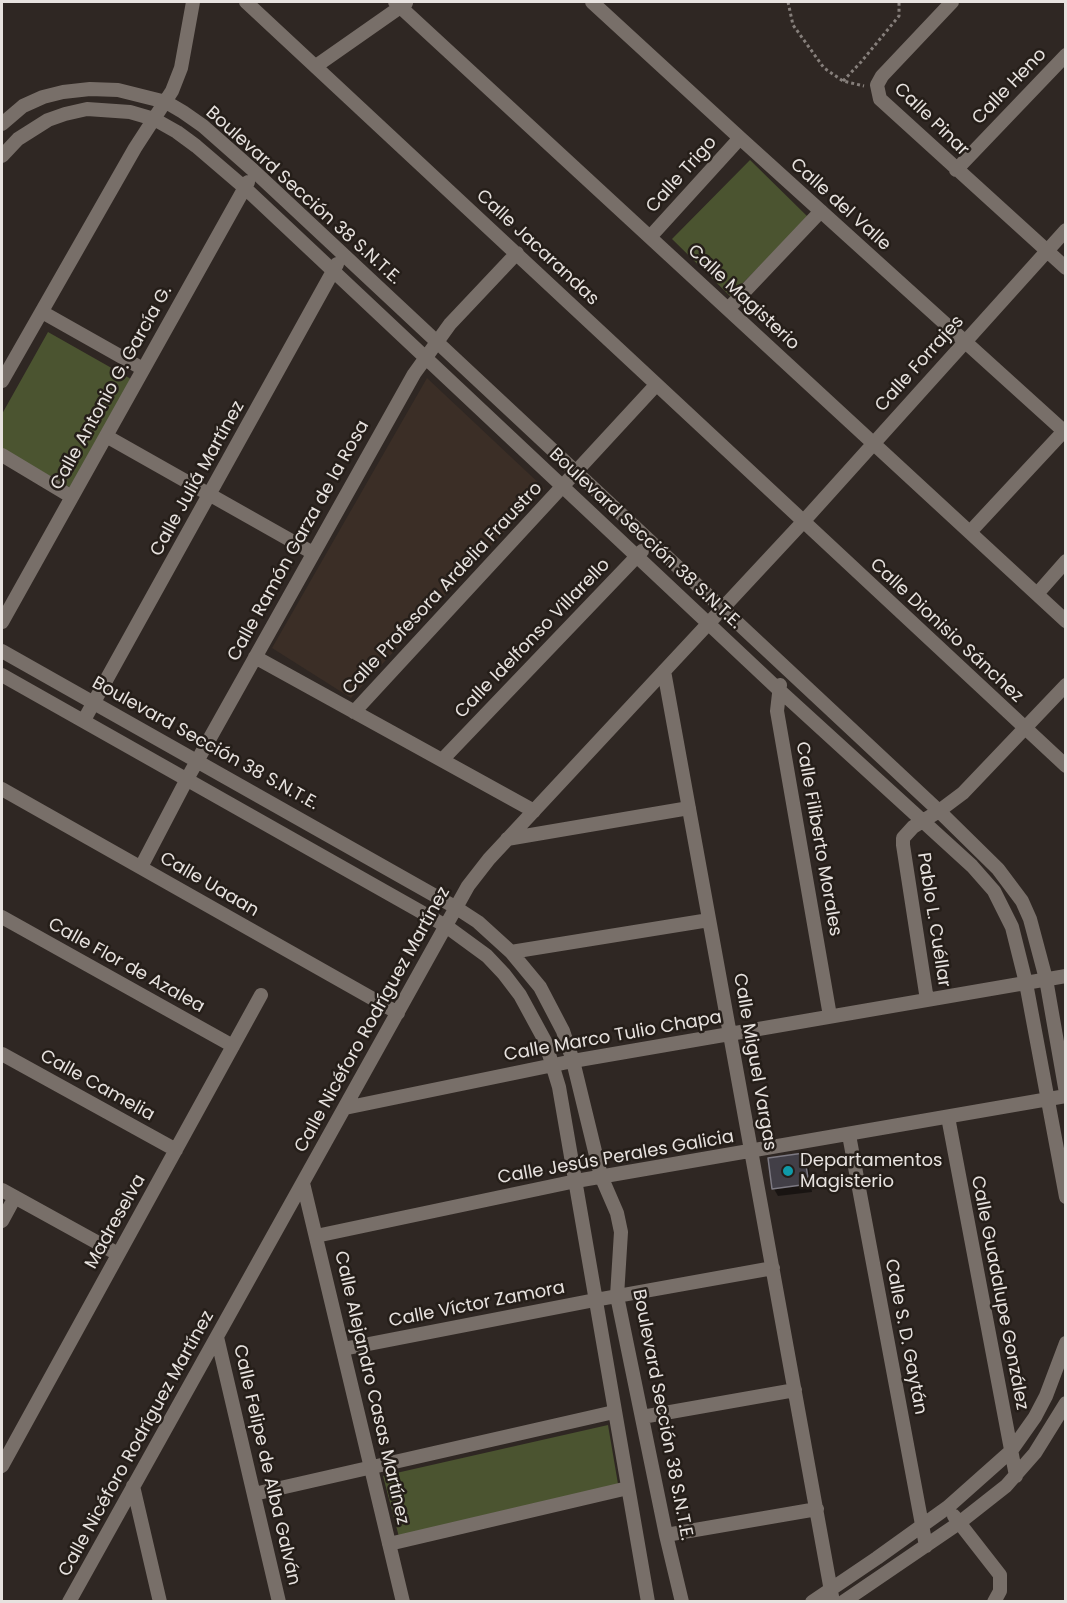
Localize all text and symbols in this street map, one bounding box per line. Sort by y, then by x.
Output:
street label: Calle Heno [968,44,1052,130]
street label: Calle Pinar [889,79,973,161]
street label: Boulevard Sección 38 S.N.T.E. [201,102,405,290]
street label: Calle Trigo [642,132,722,218]
street label: Calle del Valle [785,154,895,256]
street label: Calle Jacarandas [471,186,603,310]
street label: Calle Magisterio [683,241,803,355]
street label: Calle Antonio G. García G. [47,282,177,494]
street label: Calle Forrajes [871,311,969,417]
street label: Calle Juliá Martínez [146,398,250,560]
street label: Calle Ramón Garza de la Rosa [224,417,374,665]
street label: Boulevard Sección 38 S.N.T.E. [544,444,746,634]
street label: Calle Profesora Ardelia Fraustro [339,478,547,700]
street label: Calle Dionisio Sánchez [865,554,1027,708]
street label: Calle Idelfonso Villarello [451,555,615,723]
street label: Boulevard Sección 38 S.N.T.E. [88,673,322,815]
street label: Calle Filiberto Morales [790,740,846,938]
street label: Calle Uaaan [156,848,262,922]
street label: Pablo L. Cuéllar [912,851,954,989]
street label: Calle Nicéforo Rodríguez Martínez [291,883,455,1157]
street label: Calle Flor de Azalea [44,914,208,1018]
street label: Calle Miguel Vargas [728,972,780,1152]
street label: Calle Marco Tulio Chapa [502,1007,724,1067]
street label: Calle Camelia [36,1046,158,1126]
street label: Calle Jesús Perales Galicia [496,1127,736,1189]
place label: Departamentos Magisterio [800,1150,942,1192]
marker: Departamentos Magisterio [781,1164,795,1178]
street label: Madreselva [81,1171,151,1273]
street label: Calle Guadalupe González [966,1174,1032,1412]
street label: Calle Alejandro Casas Martínez [329,1249,413,1527]
street label: Calle S. D. Gaytán [879,1257,931,1417]
street label: Calle Víctor Zamora [387,1277,567,1333]
street label: Boulevard Sección 38 S.N.T.E. [627,1288,697,1542]
street label: Calle Nicéforo Rodríguez Martínez [55,1307,219,1581]
street label: Calle Felipe de Alba Galván [228,1343,304,1587]

